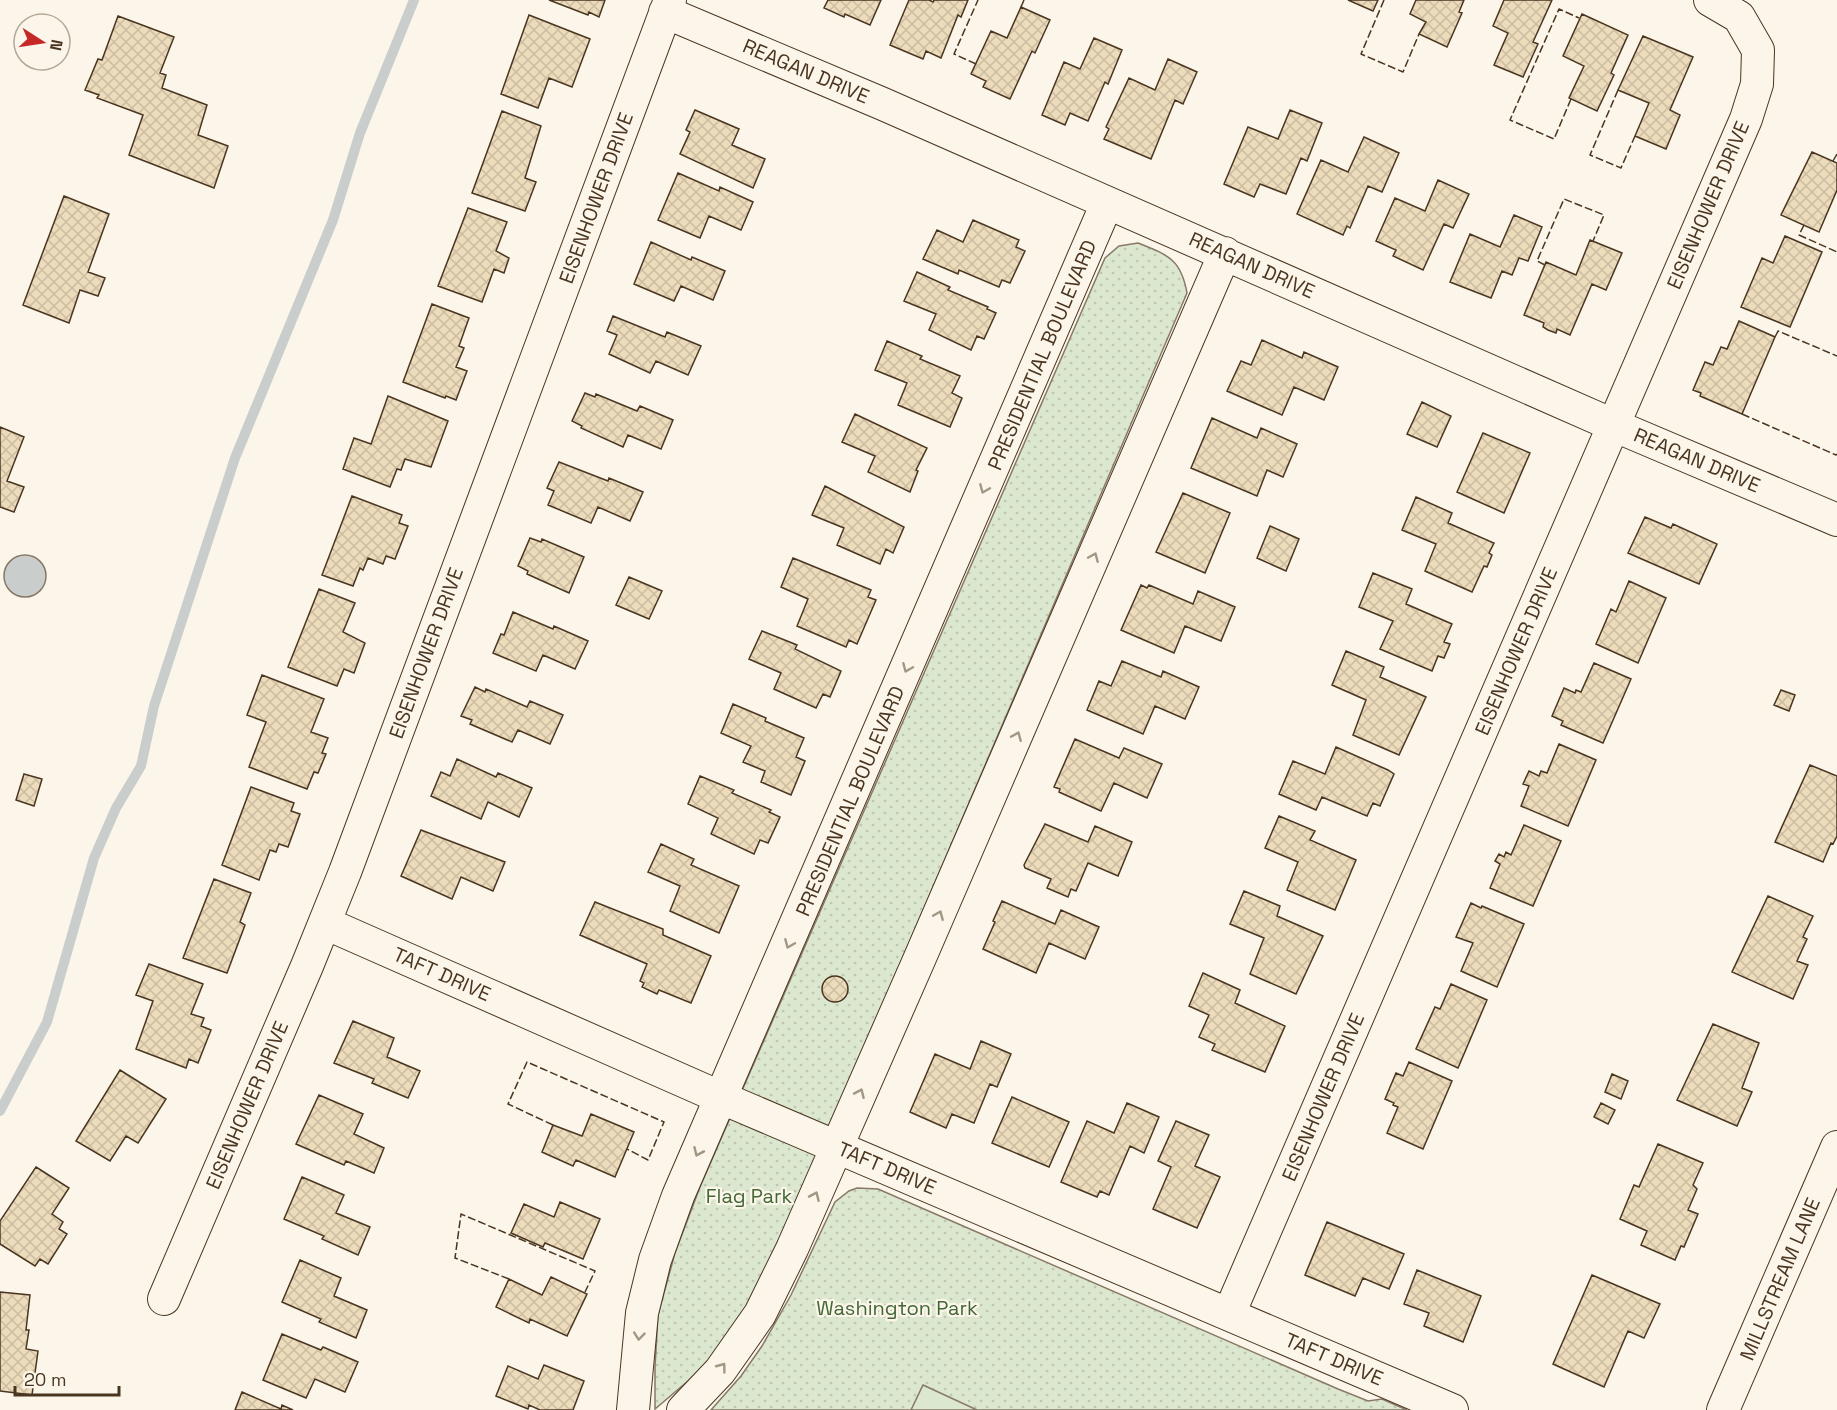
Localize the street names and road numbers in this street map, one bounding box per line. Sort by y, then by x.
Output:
street label: REAGAN DRIVE [739,33,873,109]
street label: EISENHOWER DRIVE [553,109,639,287]
street label: EISENHOWER DRIVE [1661,117,1755,293]
street label: REAGAN DRIVE [1185,226,1319,304]
street label: PRESIDENTIAL BOULEVARD [982,236,1102,474]
street label: REAGAN DRIVE [1630,422,1764,498]
street label: EISENHOWER DRIVE [1469,563,1563,739]
street label: EISENHOWER DRIVE [383,564,469,742]
street label: PRESIDENTIAL BOULEVARD [790,682,910,920]
street label: TAFT DRIVE [389,941,495,1007]
street label: EISENHOWER DRIVE [1276,1009,1370,1185]
street label: EISENHOWER DRIVE [200,1017,294,1193]
street label: TAFT DRIVE [834,1136,940,1200]
street label: MILLSTREAM LANE [1734,1194,1826,1364]
street label: TAFT DRIVE [1281,1327,1387,1391]

